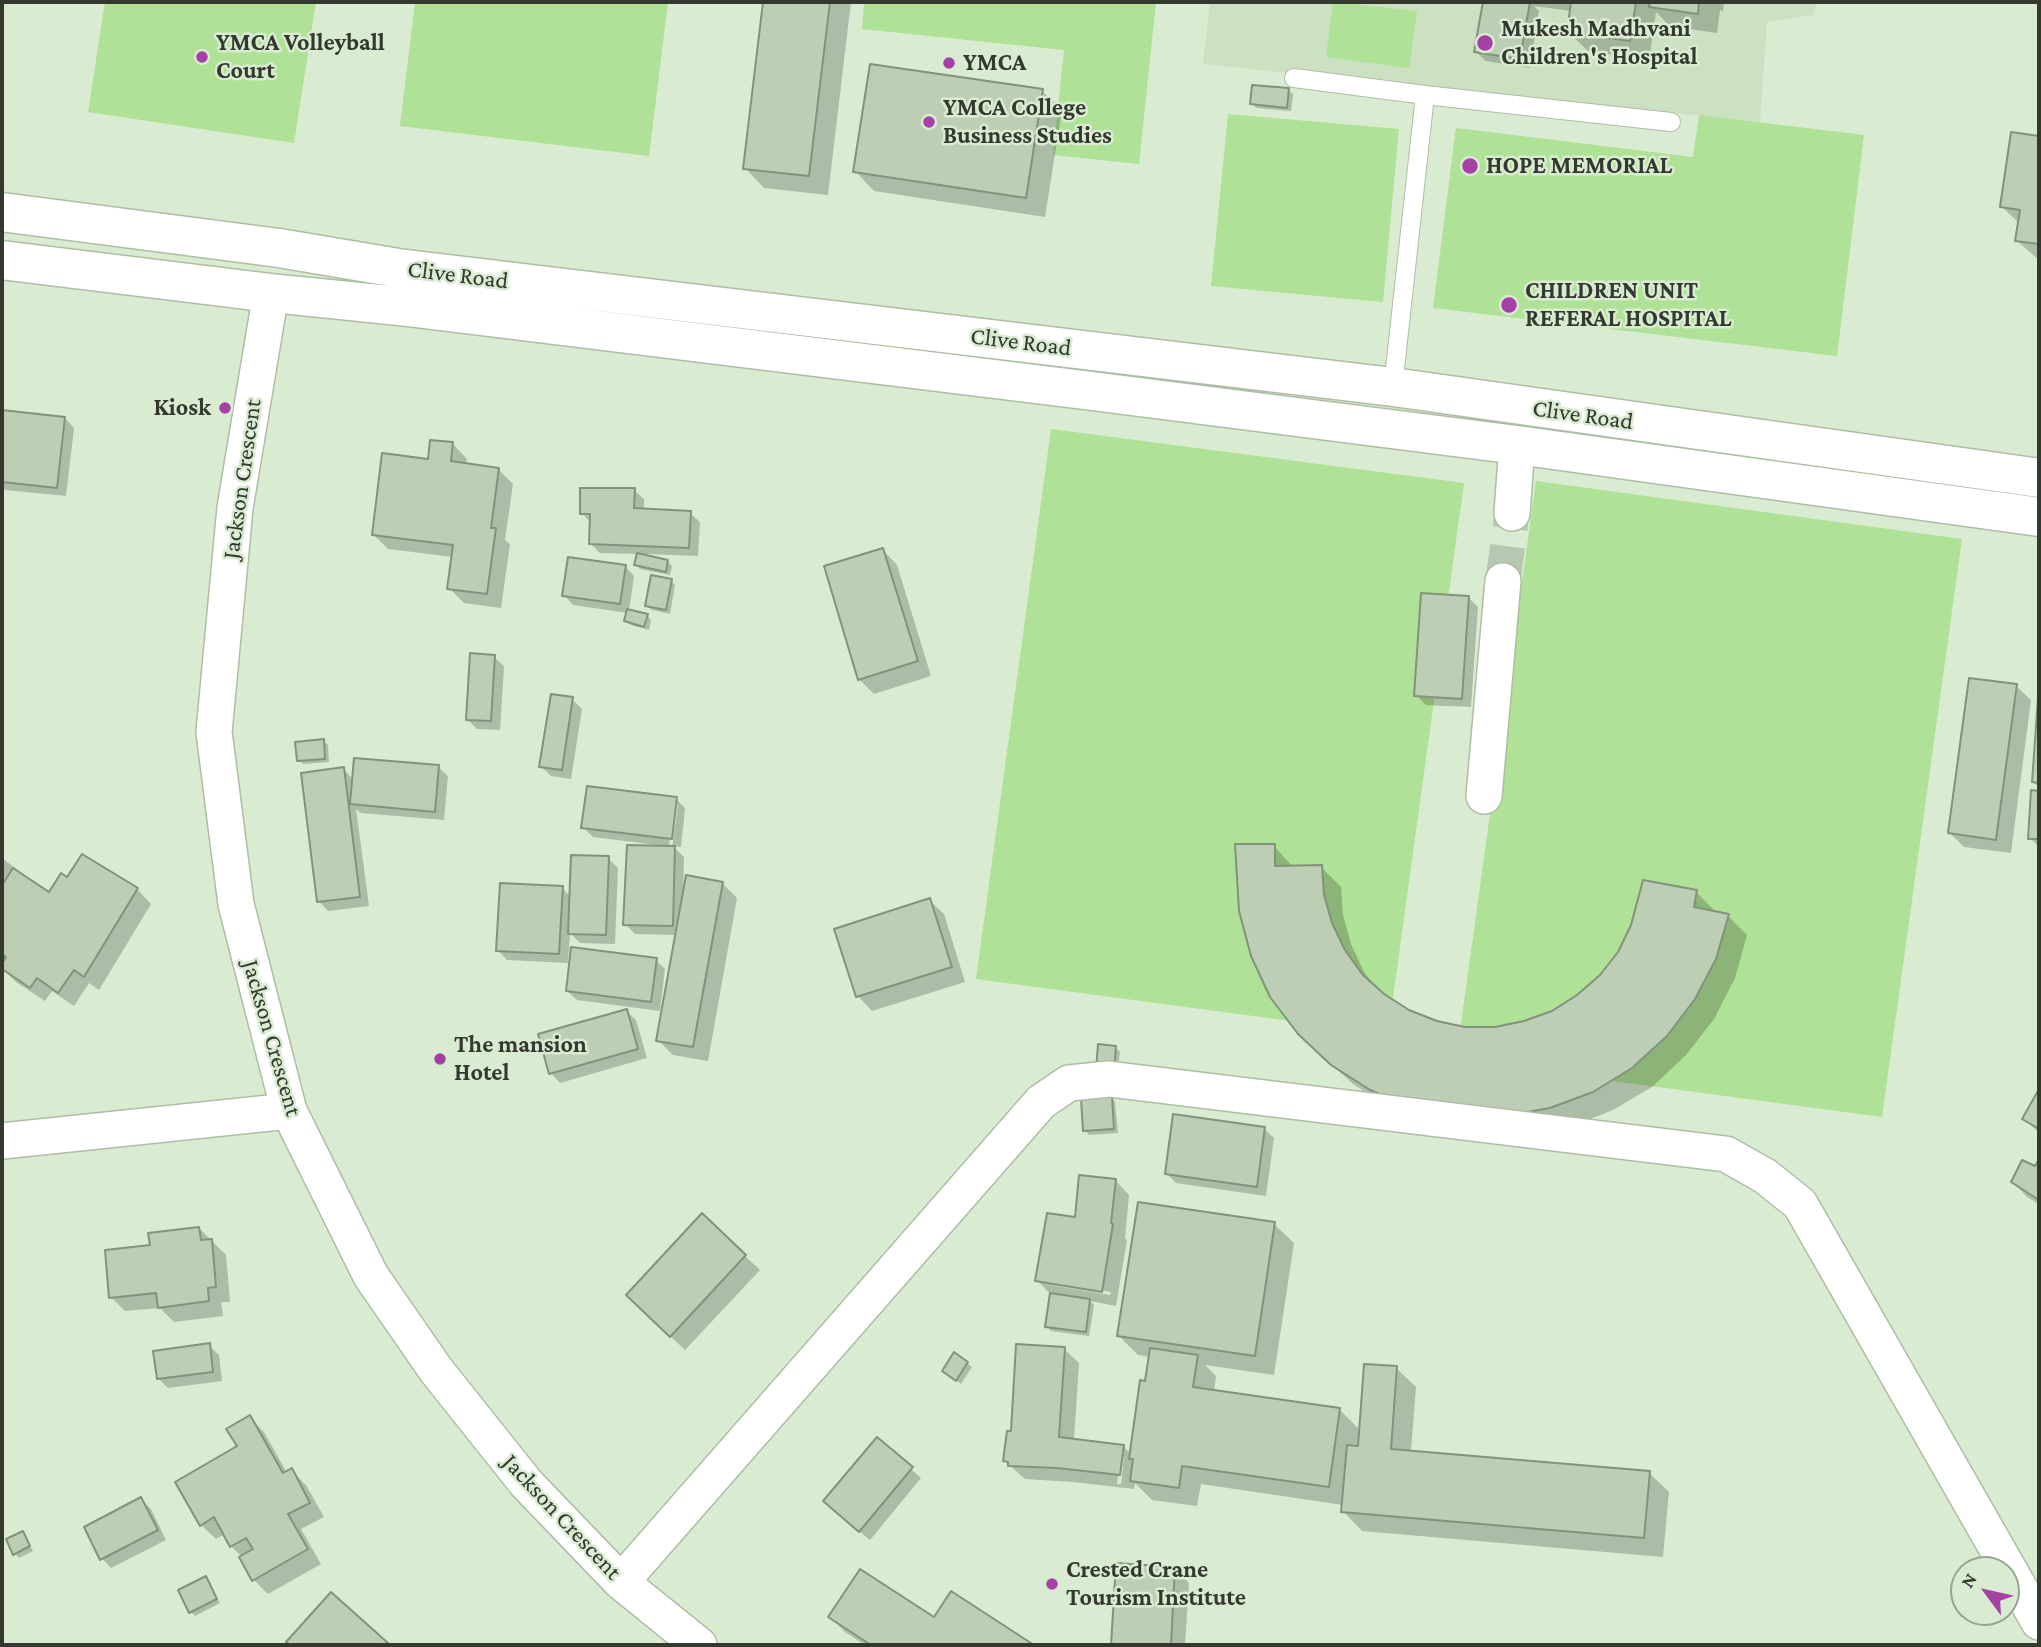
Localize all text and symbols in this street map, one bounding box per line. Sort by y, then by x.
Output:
place label: Mukesh Madhvani Children's Hospital [1501,15,1698,71]
place label: YMCA Volleyball Court [216,29,385,85]
marker: Mukesh Madhvani Children's Hospital [1475,33,1495,53]
marker: YMCA Volleyball Court [194,49,210,65]
place label: YMCA [963,49,1026,77]
marker: YMCA [941,55,957,71]
place label: YMCA College Business Studies [943,94,1112,150]
marker: YMCA College Business Studies [921,114,937,130]
place label: HOPE MEMORIAL [1486,152,1672,180]
marker: HOPE MEMORIAL [1460,156,1480,176]
street label: Clive Road [406,255,510,295]
place label: CHILDREN UNIT REFERAL HOSPITAL [1525,277,1732,333]
marker: CHILDREN UNIT REFERAL HOSPITAL [1499,295,1519,315]
street label: Clive Road [969,322,1073,362]
place label: Kiosk [153,394,211,422]
street label: Clive Road [1531,394,1635,436]
street label: Jackson Crescent [217,397,267,561]
marker: Kiosk [217,400,233,416]
street label: Jackson Crescent [236,956,308,1120]
place label: The mansion Hotel [454,1031,587,1087]
marker: The mansion Hotel [432,1051,448,1067]
street label: Jackson Crescent [496,1448,628,1586]
place label: Crested Crane Tourism Institute [1066,1556,1246,1612]
north arrow [1950,1556,2020,1626]
text: N [1956,1569,1981,1592]
marker: Crested Crane Tourism Institute [1044,1576,1060,1592]

